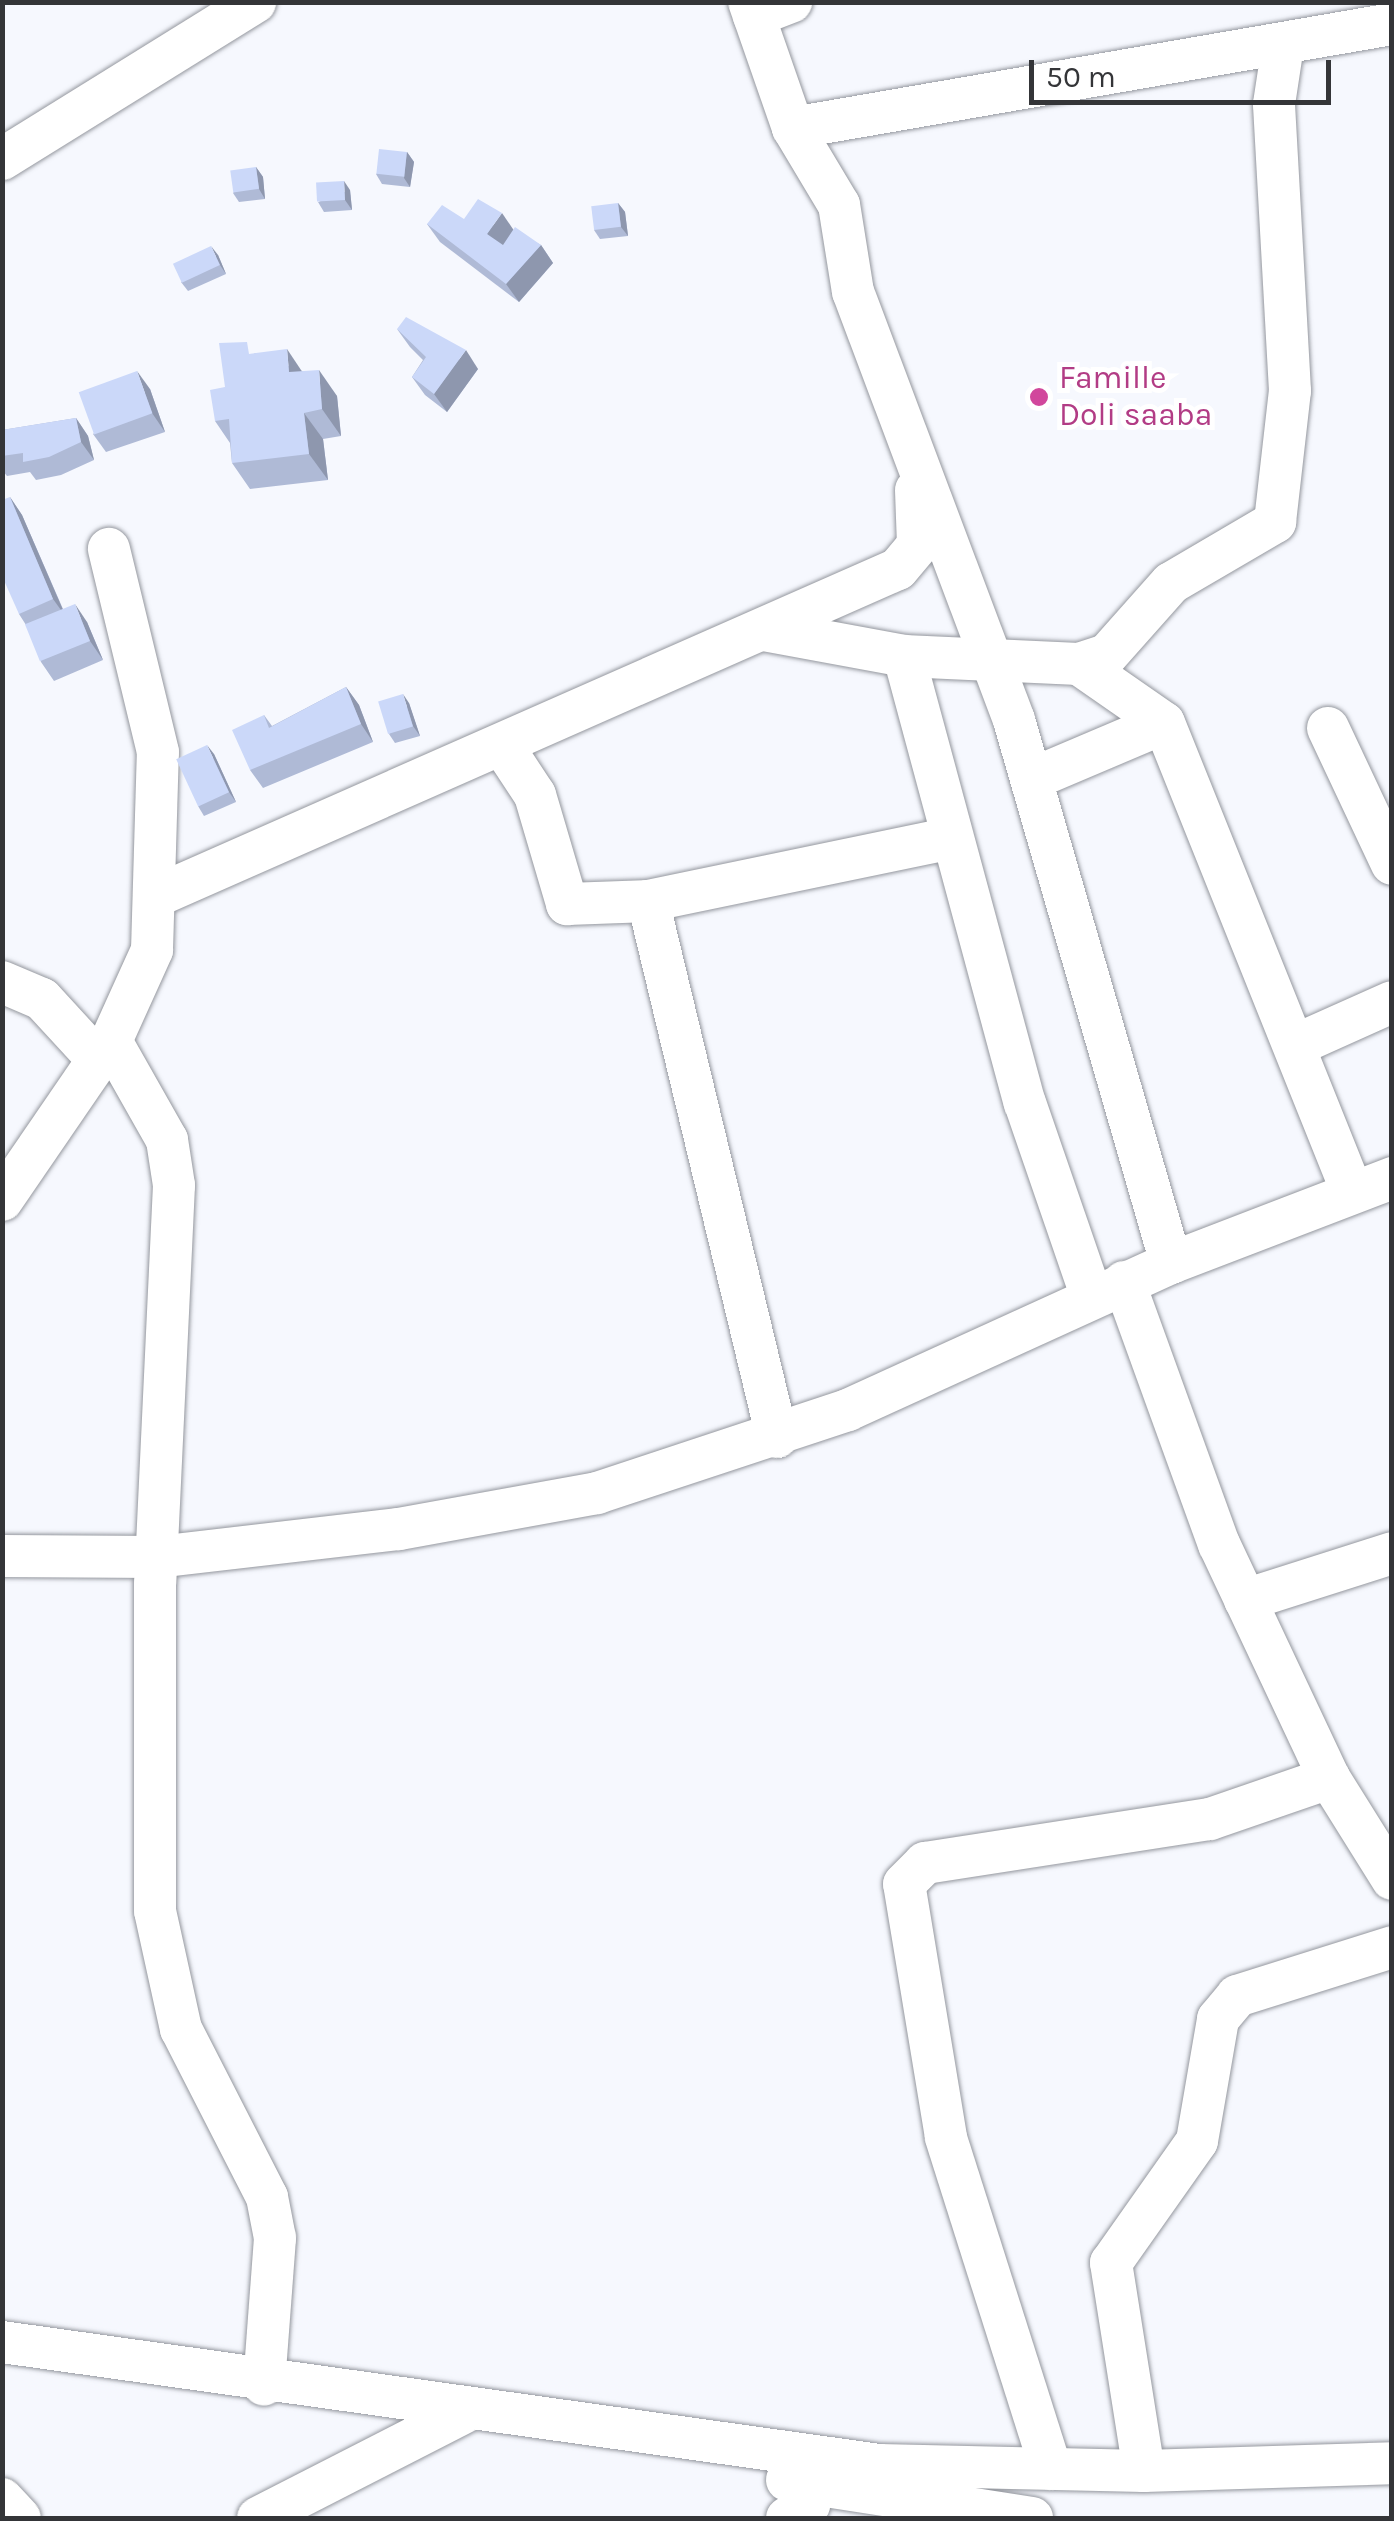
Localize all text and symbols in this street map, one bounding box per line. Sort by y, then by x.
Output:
scale bar [1034,40,1336,102]
text: 50 m [1046,59,1116,95]
place label: Famille Doli saaba [1059,360,1212,435]
marker: Famille Doli saaba [1028,386,1050,408]

